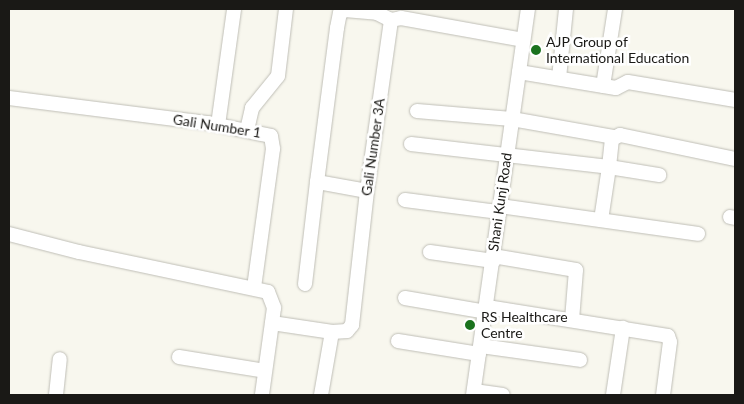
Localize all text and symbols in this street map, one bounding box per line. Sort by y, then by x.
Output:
place label: AJP Group of International Education [546,34,689,66]
marker: AJP Group of International Education [530,44,542,56]
street label: Gali Number 3A [358,97,388,197]
street label: Gali Number 1 [172,111,262,141]
street label: Shani Kunj Road [485,152,515,252]
place label: RS Healthcare Centre [481,309,568,342]
marker: RS Healthcare Centre [463,318,477,332]

